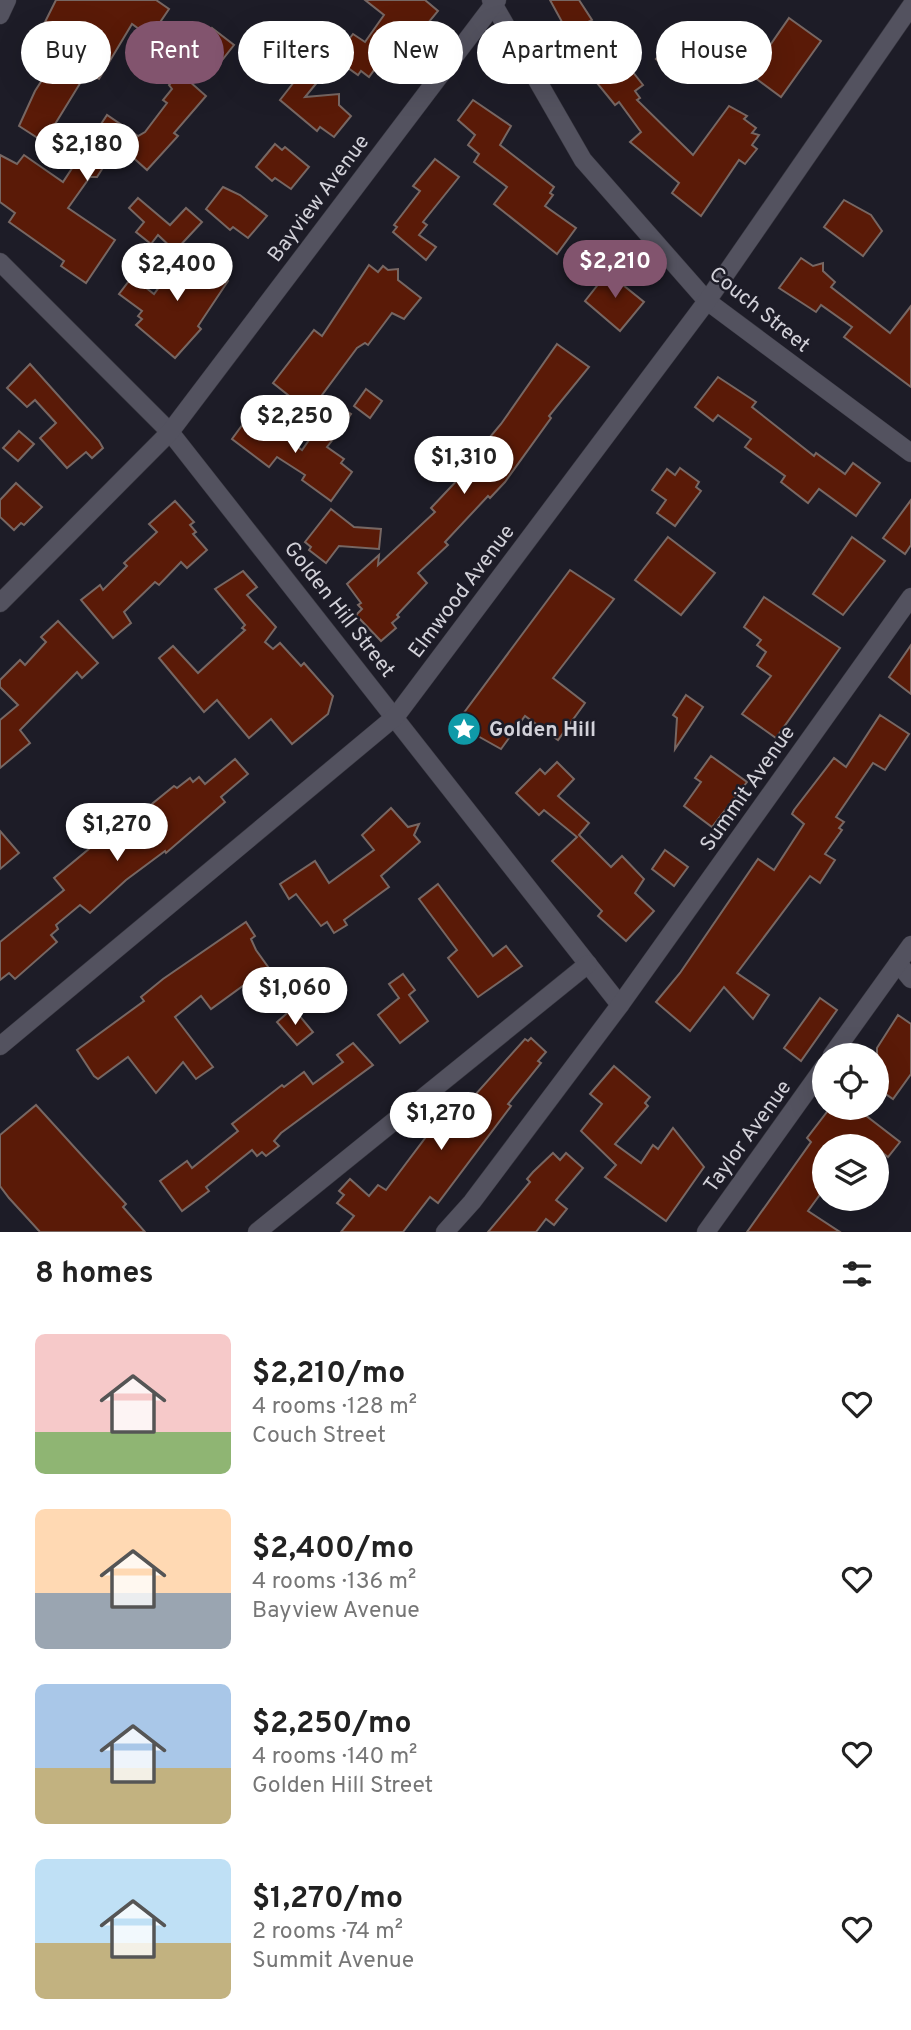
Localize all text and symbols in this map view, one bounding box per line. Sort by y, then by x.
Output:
chip: Buy [21,21,111,84]
chip: Rent [125,21,224,84]
chip: Filters [238,21,354,84]
chip: New [368,21,463,84]
chip: Apartment [477,21,642,84]
chip: House [656,21,772,84]
pin: $2,180 [30,124,144,183]
street label: Bayview Avenue [262,130,376,268]
text: $2,180 [51,131,123,160]
pin: $2,210 [558,240,672,300]
pin: $2,400 [120,244,234,303]
text: $2,210 [579,248,651,277]
text: $2,400 [138,251,216,280]
street label: Couch Street [703,261,815,359]
pin: $2,250 [238,396,352,455]
text: $2,250 [257,403,333,432]
pin: $1,310 [407,436,521,496]
text: $1,310 [430,444,498,473]
street label: Elmwood Avenue [403,520,521,664]
street label: Golden Hill Street [277,536,400,683]
place icon: Golden Hill [445,710,483,748]
place label: Golden Hill [489,717,596,744]
street label: Summit Avenue [695,721,802,857]
pin: $1,270 [60,804,174,863]
text: $1,270 [82,811,152,840]
pin: $1,060 [238,968,352,1027]
text: $1,060 [258,975,332,1004]
map controls [812,1043,889,1211]
button: locate [812,1043,889,1120]
street label: Taylor Avenue [698,1075,798,1198]
pin: $1,270 [384,1092,498,1152]
text: $1,270 [406,1100,476,1129]
button: layers [812,1134,889,1211]
icon: filters [838,1255,876,1293]
text: 8 homes [35,1256,154,1293]
text: $2,210/mo [252,1356,405,1393]
icon: home [91,1362,175,1446]
icon: heart [838,1385,876,1423]
text: 4 rooms · 128 m² [252,1393,417,1422]
text: Couch Street [252,1422,386,1451]
text: $2,400/mo [252,1531,414,1568]
icon: home [91,1537,175,1621]
icon: heart [838,1560,876,1598]
text: 4 rooms · 136 m² [252,1568,416,1597]
text: Bayview Avenue [252,1597,420,1626]
text: $2,250/mo [252,1706,411,1743]
icon: home [91,1712,175,1796]
icon: heart [838,1735,876,1773]
text: 4 rooms · 140 m² [252,1743,417,1772]
text: Golden Hill Street [252,1772,433,1801]
text: $1,270/mo [252,1881,403,1918]
icon: home [91,1887,175,1971]
icon: heart [838,1910,876,1948]
text: 2 rooms · 74 m² [252,1918,403,1947]
text: Summit Avenue [252,1947,414,1976]

